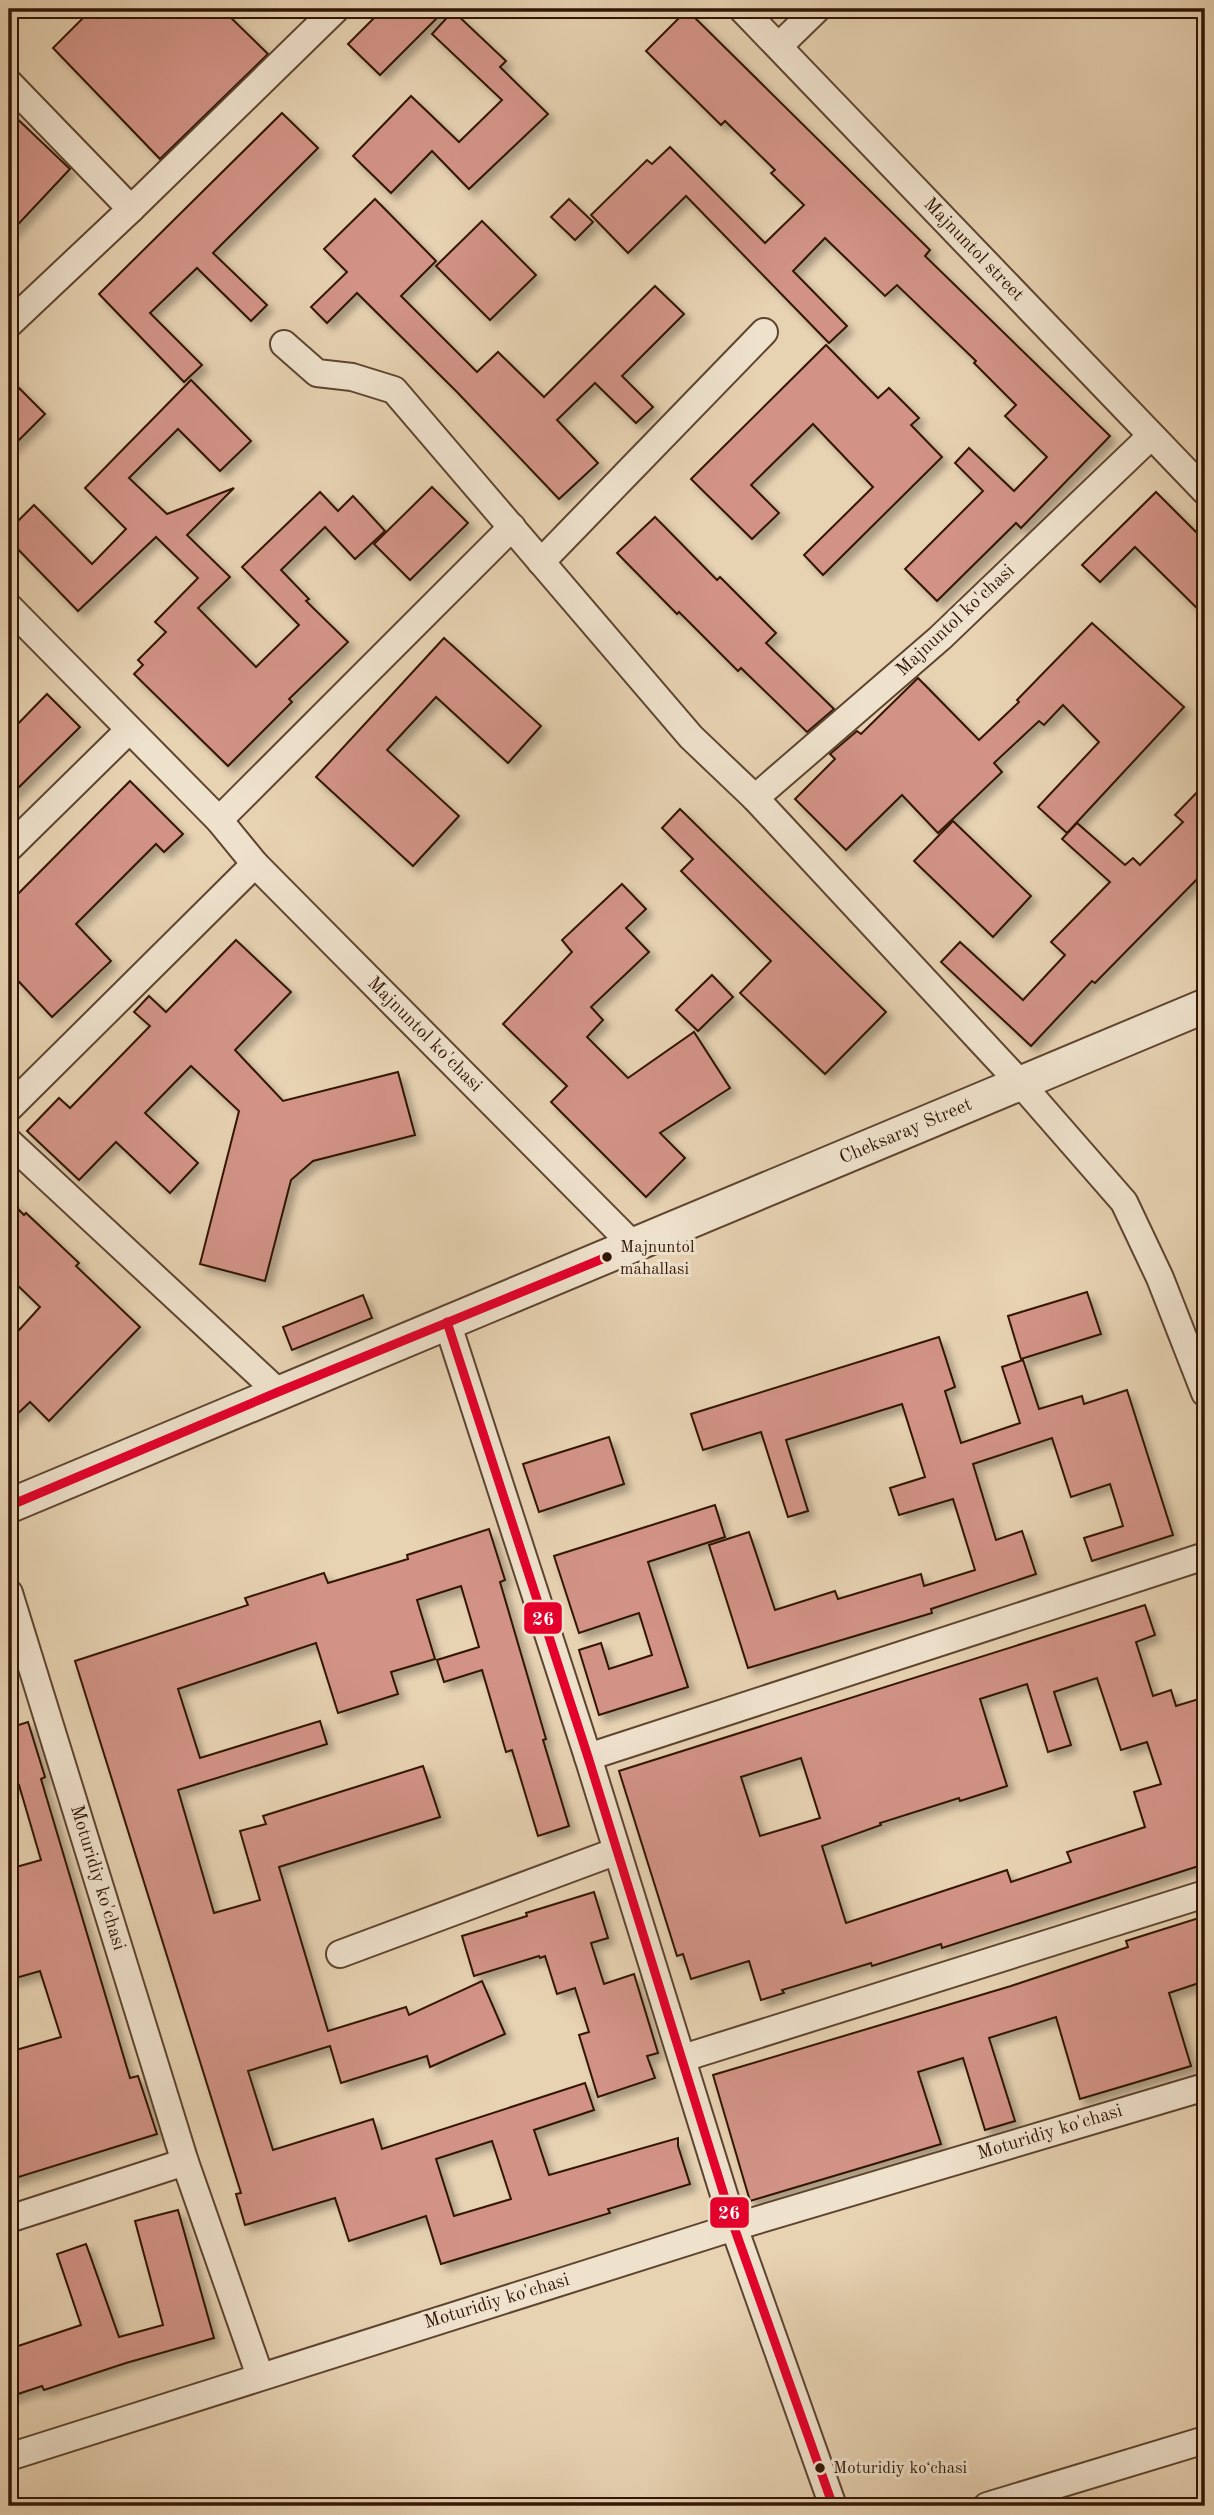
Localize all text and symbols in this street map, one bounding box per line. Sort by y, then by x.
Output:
street label: Majnuntol street [919,195,1027,305]
street label: Majnuntol ko'chasi [893,562,1019,680]
street label: Majnuntol ko'chasi [363,974,485,1096]
street label: Cheksaray Street [837,1096,975,1168]
place label: Majnuntol mahallasi [620,1239,695,1278]
marker: Majnuntol mahallasi [600,1250,614,1264]
line badge: 26 [523,1601,563,1635]
text: 26 [532,1611,554,1630]
street label: Moturidiy ko'chasi [66,1803,128,1953]
street label: Moturidiy ko'chasi [975,2102,1125,2164]
line badge: 26 [709,2196,750,2229]
text: 26 [718,2205,740,2224]
street label: Moturidiy ko'chasi [422,2271,572,2333]
place label: Moturidiy koʻchasi [833,2460,968,2477]
marker: Moturidiy koʻchasi [813,2461,827,2475]

